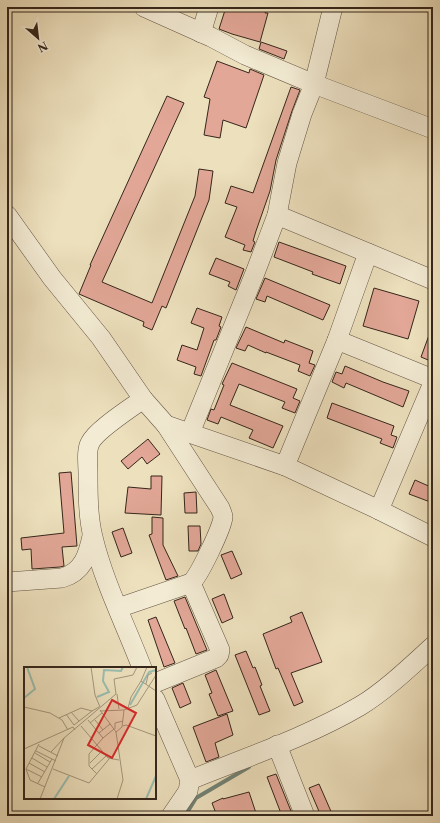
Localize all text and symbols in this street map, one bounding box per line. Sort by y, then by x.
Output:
north arrow [18,18,58,58]
text: N [35,38,50,55]
inset map [24,667,156,799]

